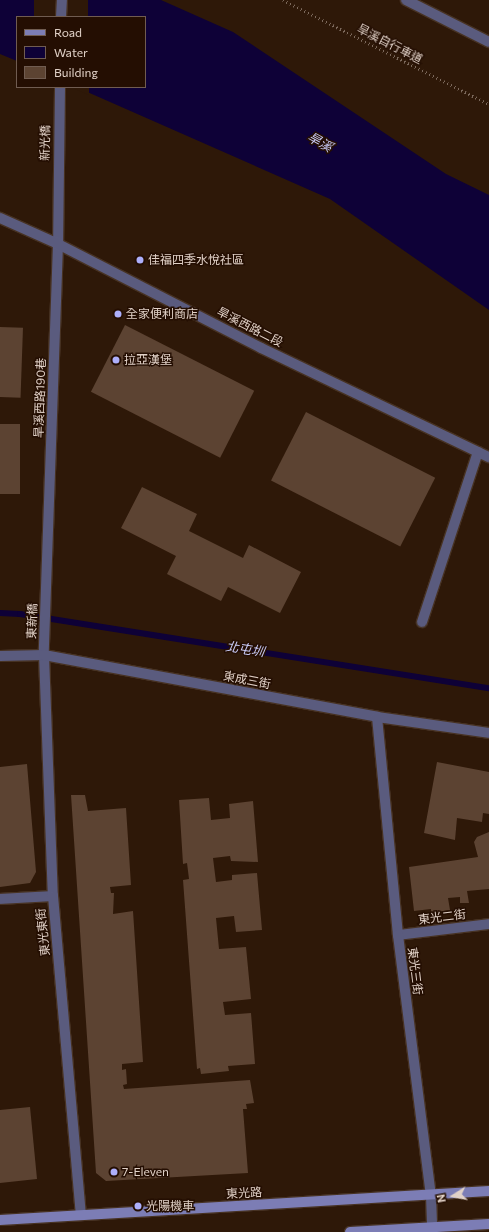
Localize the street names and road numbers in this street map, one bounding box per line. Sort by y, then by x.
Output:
street label: 旱溪自行車道 [355,21,425,67]
street label: 新光橋 [37,125,53,161]
street label: 旱溪西路二段 [215,304,285,350]
street label: 旱溪西路190巷 [31,358,49,438]
street label: 東新橋 [24,603,40,639]
street label: 東成三街 [222,668,272,692]
street label: 東光東街 [33,907,53,957]
street label: 東光二街 [417,907,467,927]
street label: 東光三街 [405,946,425,996]
street label: 東光路 [226,1185,262,1201]

